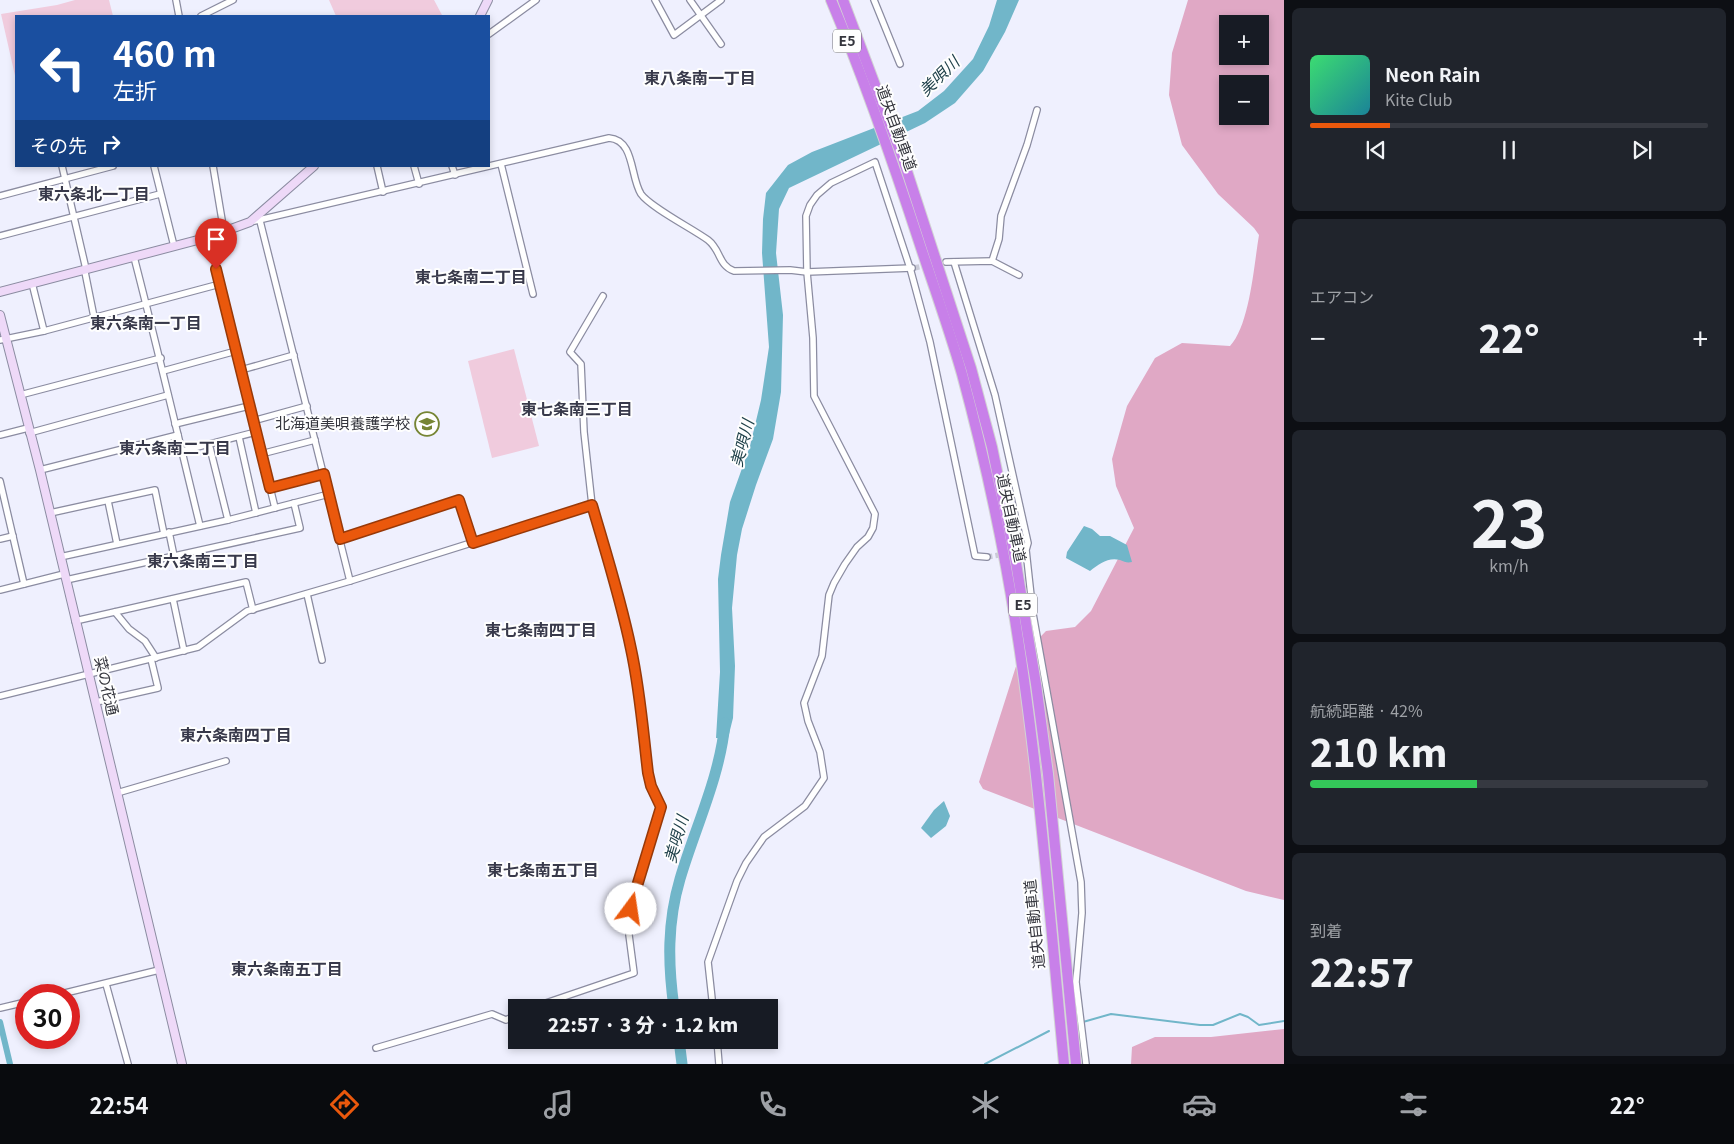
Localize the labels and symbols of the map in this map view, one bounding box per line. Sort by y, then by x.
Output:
road number: E5 [833,29,861,52]
water label: 美唄川 [913,49,965,101]
district label: 東八条南一丁目 [644,65,756,89]
street label: 道央自動車道 [872,82,923,173]
district label: 東六条北一丁目 [38,181,150,205]
pin [195,218,237,269]
district label: 東七条南二丁目 [415,264,527,288]
district label: 東六条南一丁目 [90,310,202,334]
district label: 東七条南三丁目 [521,396,633,420]
school or university icon: 北海道美唄養護学校 [414,411,440,437]
place label: 北海道美唄養護学校 [275,412,410,433]
water label: 美唄川 [723,415,759,469]
district label: 東六条南二丁目 [119,435,231,459]
street label: 道央自動車道 [993,471,1032,564]
district label: 東六条南三丁目 [147,548,259,572]
road number: E5 [1009,594,1037,616]
district label: 東七条南四丁目 [485,617,597,641]
street label: 菜の花通 [90,654,124,717]
district label: 東六条南四丁目 [180,722,292,746]
water label: 美唄川 [657,810,694,865]
district label: 東七条南五丁目 [487,857,599,881]
street label: 道央自動車道 [1018,878,1049,970]
position arrow [604,882,656,934]
district label: 東六条南五丁目 [231,956,343,980]
speed limit sign: 30 [15,984,80,1049]

